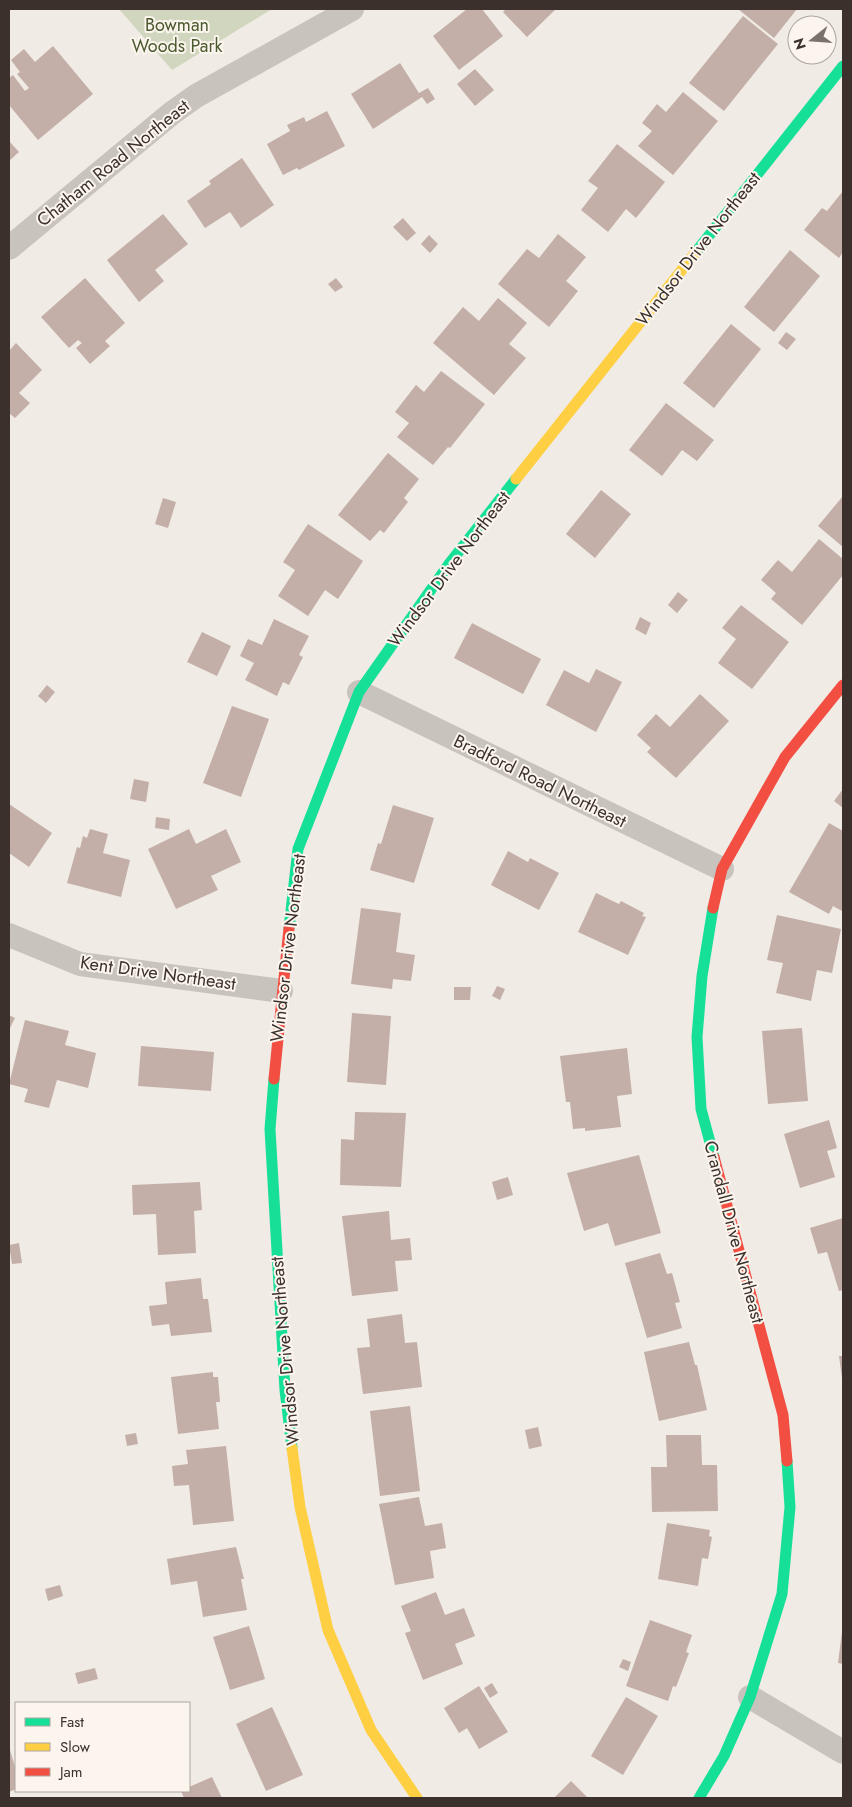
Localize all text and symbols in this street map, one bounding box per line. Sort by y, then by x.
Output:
park label: Bowman Woods Park [131,12,223,59]
north arrow [787,15,837,65]
text: N [788,36,811,52]
street label: Chatham Road Northeast [31,93,195,233]
street label: Windsor Drive Northeast [629,166,767,332]
street label: Windsor Drive Northeast [382,485,517,653]
street label: Bradford Road Northeast [449,728,631,834]
street label: Windsor Drive Northeast [264,852,313,1044]
street label: Kent Drive Northeast [79,949,238,997]
street label: Crandall Drive Northeast [697,1138,771,1327]
street label: Windsor Drive Northeast [264,1255,306,1447]
legend [15,1702,190,1792]
text: Fast [60,1711,84,1733]
text: Slow [60,1736,91,1758]
text: Jam [58,1761,83,1783]

